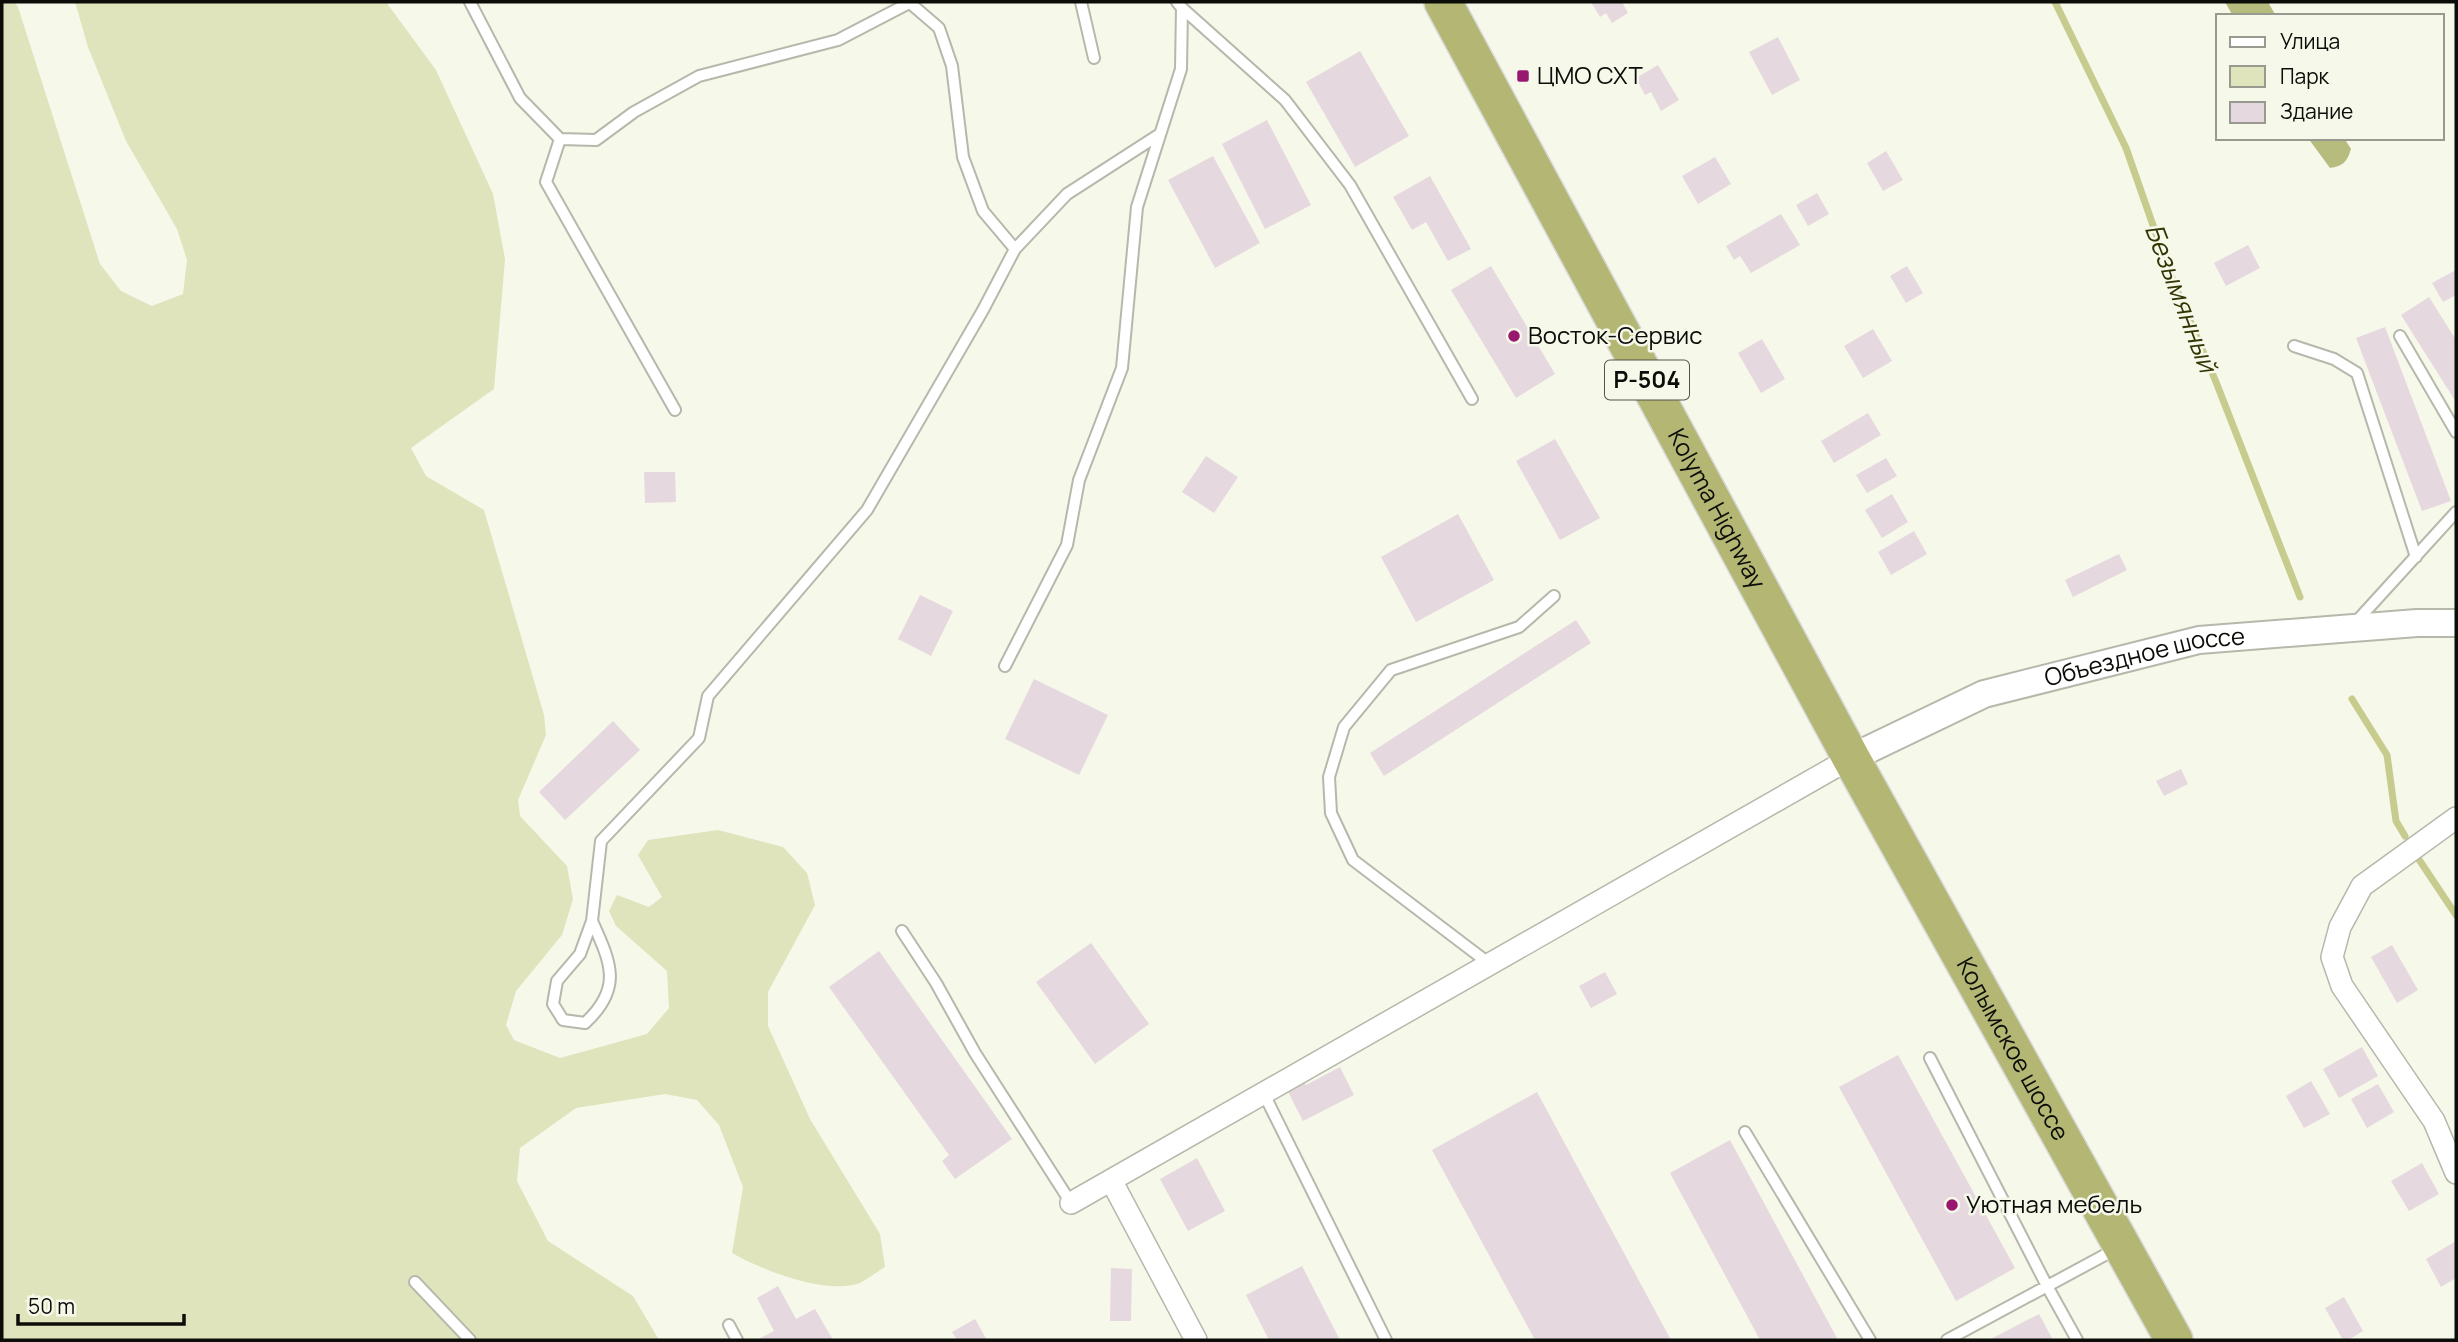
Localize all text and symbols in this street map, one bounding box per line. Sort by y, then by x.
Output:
legend [2216,14,2444,140]
text: Улица [2280,27,2340,55]
place label: ЦМО СХТ [1537,58,1643,91]
text: Парк [2280,62,2330,90]
marker: ЦМО СХТ [1515,68,1531,84]
text: Здание [2280,97,2353,125]
water label: Безымянный [2137,218,2228,379]
place label: Восток-Сервис [1528,318,1702,351]
marker: Восток-Сервис [1506,328,1522,344]
road number: Р-504 [1605,360,1689,400]
street label: Kolyma Highway [1661,422,1775,595]
street label: Объездное шоссе [2041,618,2246,693]
street label: Колымское шоссе [1950,951,2078,1146]
place label: Уютная мебель [1966,1187,2142,1220]
marker: Уютная мебель [1944,1197,1960,1213]
scale bar [18,1282,184,1326]
text: 50 m [28,1292,75,1320]

